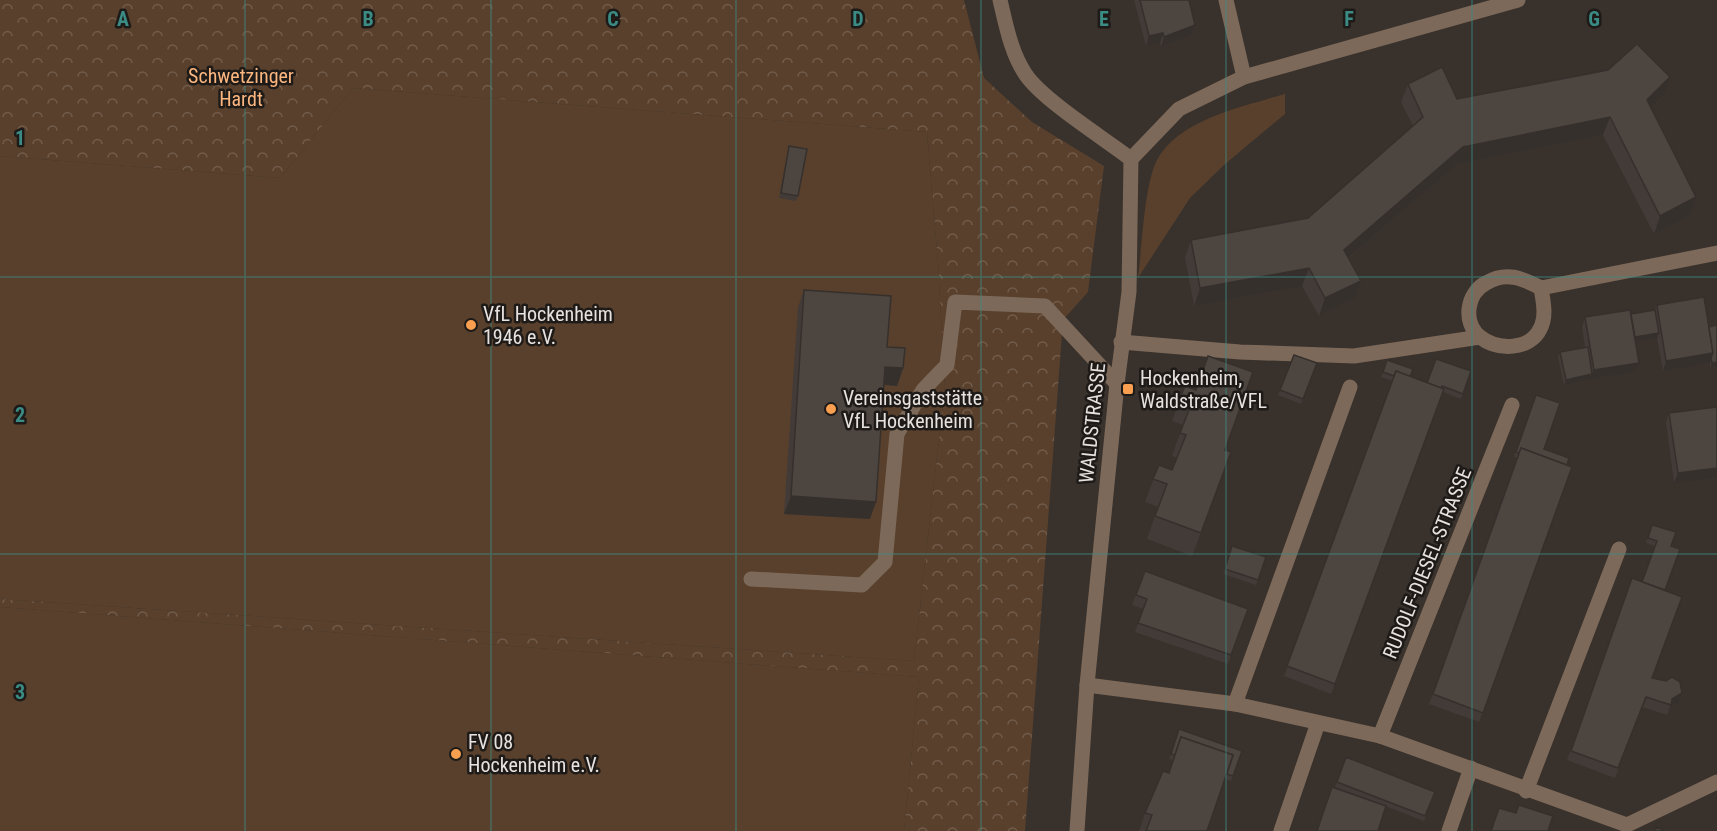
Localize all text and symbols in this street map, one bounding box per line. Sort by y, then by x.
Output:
text: A [117,7,129,31]
text: B [362,7,374,31]
text: C [607,7,619,31]
text: D [852,7,864,31]
text: E [1099,7,1109,31]
text: F [1344,7,1354,31]
text: G [1588,7,1600,31]
park label: Schwetzinger Hardt [188,64,294,111]
text: 1 [15,126,25,150]
place label: VfL Hockenheim 1946 e.V. [483,302,613,349]
marker: VfL Hockenheim 1946 e.V. [464,318,478,332]
street label: WALDSTRASSE [1074,362,1110,484]
place label: Hockenheim, Waldstraße/VFL [1140,366,1267,413]
marker: Hockenheim, Waldstraße/VFL [1121,382,1135,396]
place label: Vereinsgaststätte VfL Hockenheim [843,386,982,433]
marker: Vereinsgaststätte VfL Hockenheim [824,402,838,416]
text: 2 [15,403,25,427]
street label: RUDOLF-DIESEL-STRASSE [1378,464,1476,662]
text: 3 [15,680,25,704]
place label: FV 08 Hockenheim e.V. [468,730,600,777]
marker: FV 08 Hockenheim e.V. [449,747,463,761]

